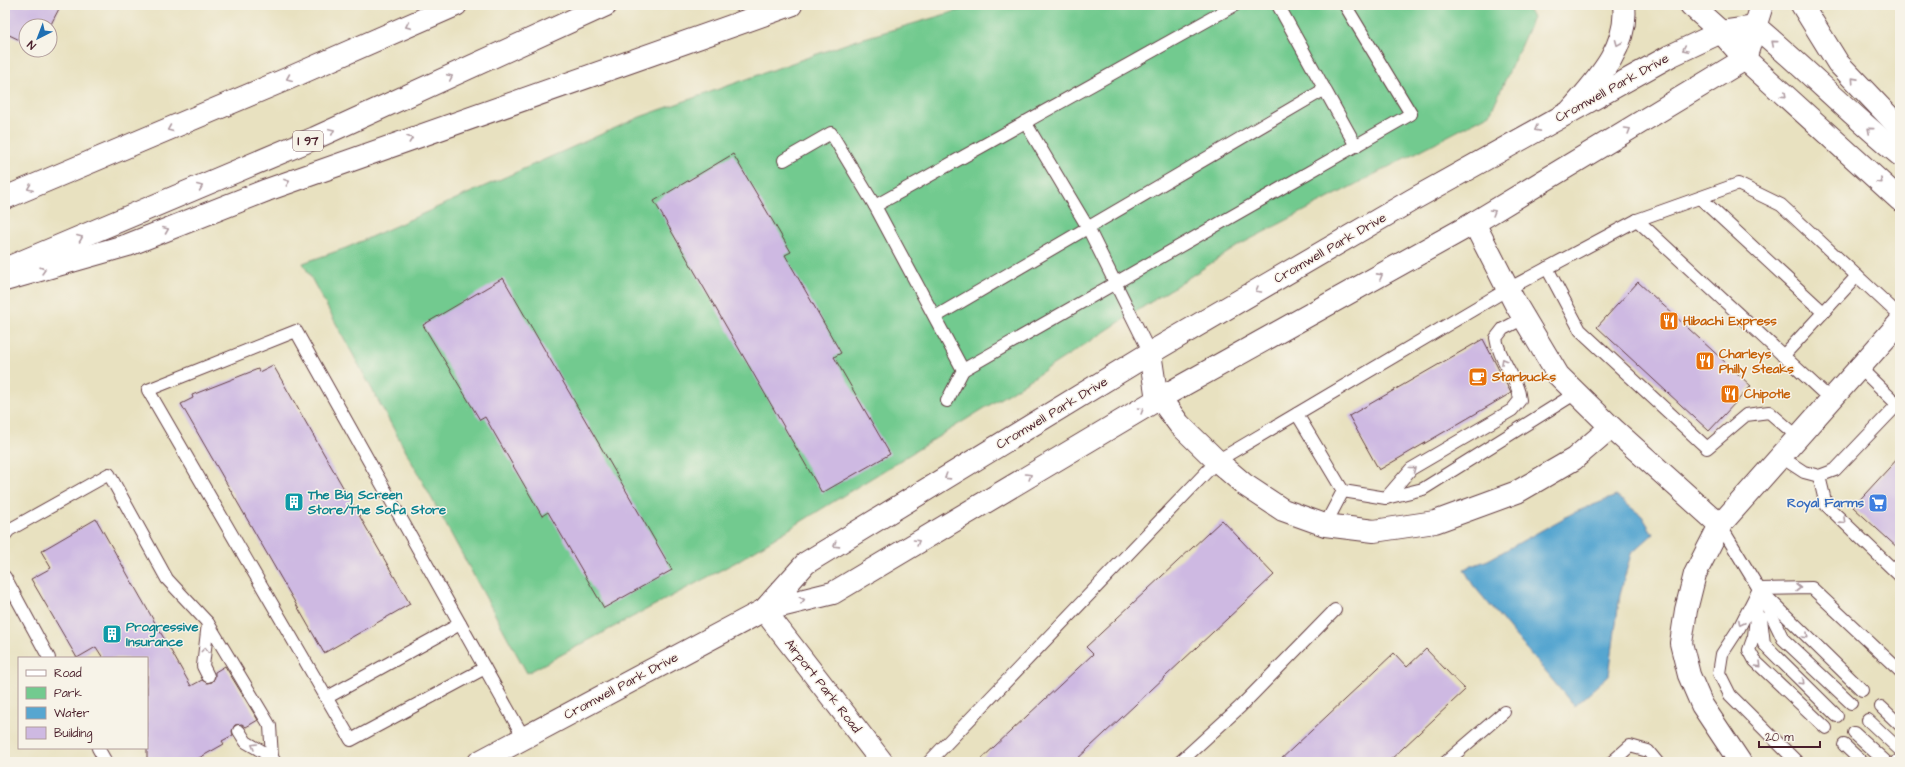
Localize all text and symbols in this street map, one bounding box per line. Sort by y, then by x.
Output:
north arrow [18,18,58,58]
one-way arrow [405,21,413,29]
text: N [24,37,39,53]
one-way arrow [1615,38,1623,46]
one-way arrow [1772,40,1779,47]
one-way arrow [1682,44,1690,52]
street label: Cromwell Park Drive [1552,49,1672,127]
one-way arrow [286,73,294,81]
one-way arrow [446,74,454,82]
one-way arrow [1851,77,1858,85]
one-way arrow [1779,90,1787,98]
one-way arrow [166,124,174,132]
one-way arrow [1534,125,1541,132]
one-way arrow [328,127,335,135]
one-way arrow [1624,127,1631,134]
one-way arrow [1867,128,1875,135]
road number: I 97 [293,131,323,151]
one-way arrow [406,135,413,143]
one-way arrow [1875,177,1883,184]
one-way arrow [284,179,291,187]
one-way arrow [27,183,35,191]
one-way arrow [196,184,203,192]
street label: Cromwell Park Drive [1270,208,1390,288]
one-way arrow [1489,209,1496,216]
one-way arrow [163,227,170,235]
one-way arrow [75,235,83,243]
one-way arrow [39,266,46,274]
one-way arrow [1376,273,1383,280]
one-way arrow [1255,286,1262,293]
restaurant icon: Hibachi Express [1658,310,1680,332]
place label: Hibachi Express [1683,312,1777,331]
place label: Charleys Philly Steaks [1719,345,1794,379]
restaurant icon: Charleys Philly Steaks [1694,350,1716,372]
one-way arrow [1501,358,1508,365]
cafe icon: Starbucks [1467,366,1489,388]
place label: Starbucks [1491,368,1557,386]
street label: Cromwell Park Drive [993,373,1111,453]
restaurant icon: Chipotle [1719,383,1741,405]
place label: Chipotle [1744,385,1791,404]
one-way arrow [1137,407,1144,414]
one-way arrow [1408,467,1416,474]
one-way arrow [944,472,951,480]
one-way arrow [1025,474,1032,481]
place label: The Big Screen Store/The Sofa Store [307,486,446,519]
building icon: The Big Screen Store/The Sofa Store [283,491,305,513]
supermarket icon: Royal Farms [1867,492,1889,514]
place label: Royal Farms [1787,494,1864,513]
one-way arrow [1838,517,1846,524]
one-way arrow [833,540,840,548]
one-way arrow [913,540,920,547]
one-way arrow [1795,584,1801,592]
one-way arrow [799,597,805,605]
place label: Progressive Insurance [126,618,198,651]
one-way arrow [1739,619,1746,627]
building icon: Progressive Insurance [101,623,123,645]
one-way arrow [1801,631,1809,639]
street label: Airport Park Road [781,635,866,737]
one-way arrow [200,647,209,653]
street label: Cromwell Park Drive [561,648,681,724]
legend [18,657,148,749]
one-way arrow [1754,660,1762,668]
text: Road [54,665,82,682]
one-way arrow [1797,677,1805,685]
text: Park [54,685,82,702]
text: Water [54,705,90,722]
scale bar [1759,723,1820,749]
text: Building [54,725,92,743]
text: 20 m [1765,729,1794,746]
one-way arrow [251,744,258,751]

